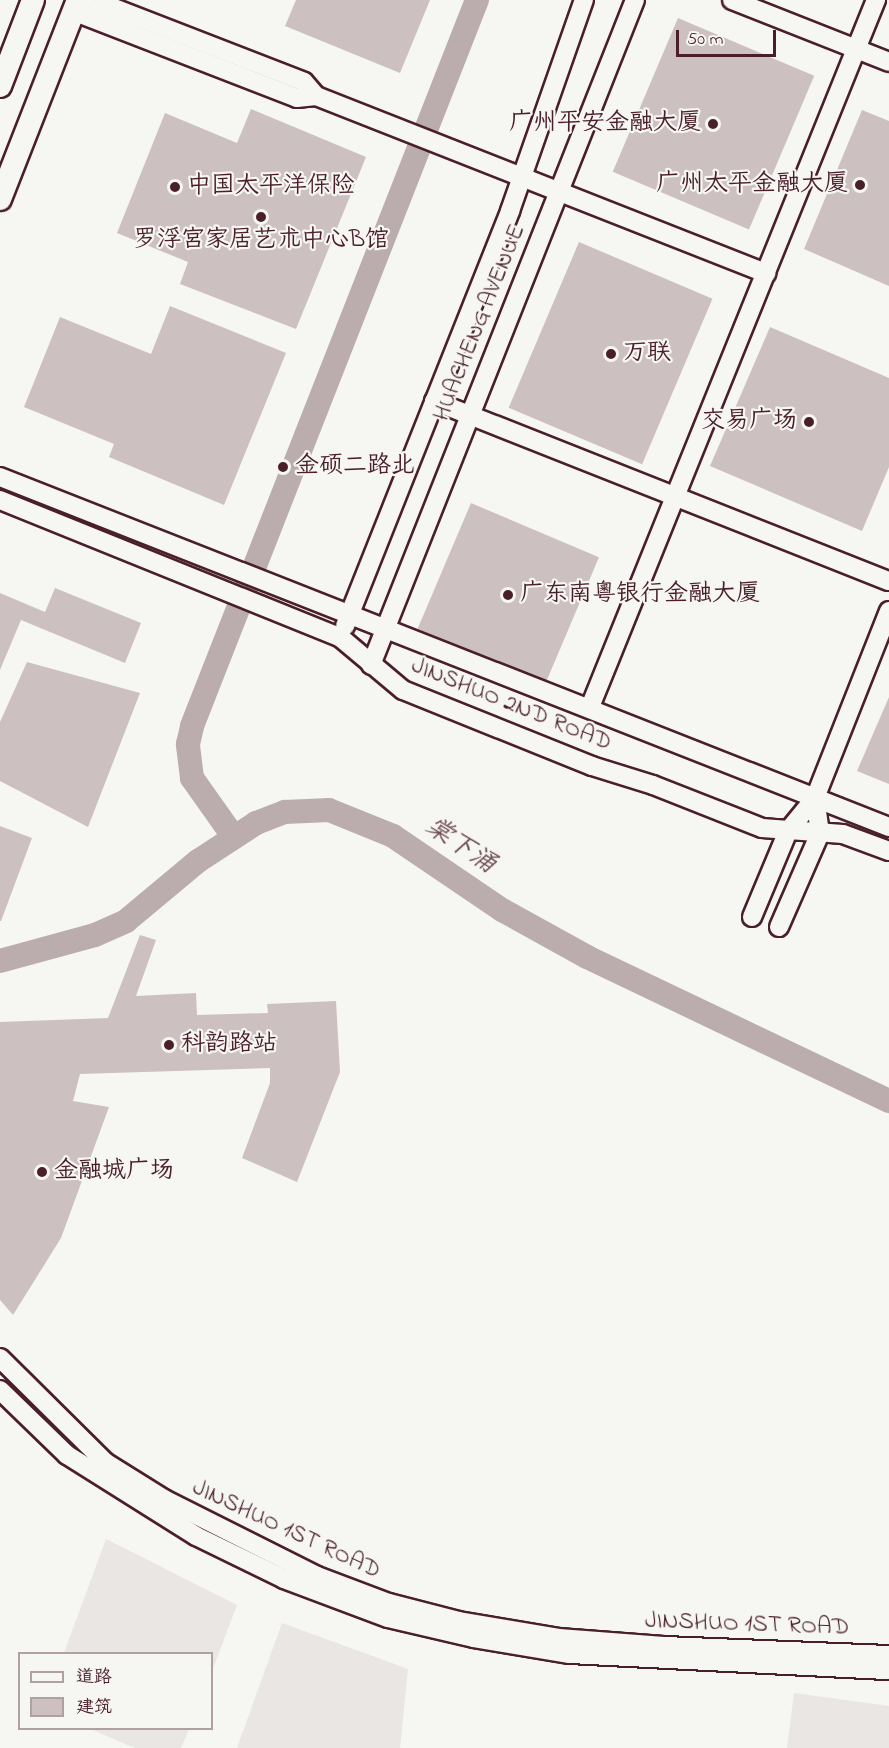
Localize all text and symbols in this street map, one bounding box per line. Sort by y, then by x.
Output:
scale bar [679,18,780,56]
text: 50 m [687,27,724,53]
place label: 广州平安金融大厦 [509,110,701,138]
marker: 广州平安金融大厦 [706,117,720,131]
place label: 广州太平金融大厦 [656,171,848,199]
place label: 中国太平洋保险 [187,173,355,201]
marker: 广州太平金融大厦 [853,178,867,192]
marker: 中国太平洋保险 [168,180,182,194]
marker: 罗浮宫家居艺术中心B馆 [254,210,268,224]
street label: HUACHENG AVENUE [427,221,533,425]
place label: 罗浮宫家居艺术中心B馆 [133,227,389,255]
place label: 万联 [623,340,671,368]
marker: 万联 [604,347,618,361]
place label: 交易广场 [701,408,797,436]
marker: 交易广场 [802,415,816,429]
place label: 金硕二路北 [295,453,415,481]
marker: 金硕二路北 [276,460,290,474]
place label: 广东南粤银行金融大厦 [520,581,760,609]
marker: 广东南粤银行金融大厦 [501,588,515,602]
street label: JINSHUO 2ND ROAD [407,652,615,758]
water label: 棠下涌 [419,812,501,882]
place label: 科韵路站 [181,1031,277,1059]
marker: 科韵路站 [162,1038,176,1052]
place label: 金融城广场 [54,1158,174,1186]
marker: 金融城广场 [35,1165,49,1179]
street label: JINSHUO 1ST ROAD [187,1474,385,1586]
street label: JINSHUO 1ST ROAD [644,1607,850,1643]
legend [18,1652,213,1730]
text: 道路 [76,1665,112,1691]
text: 建筑 [76,1695,112,1721]

